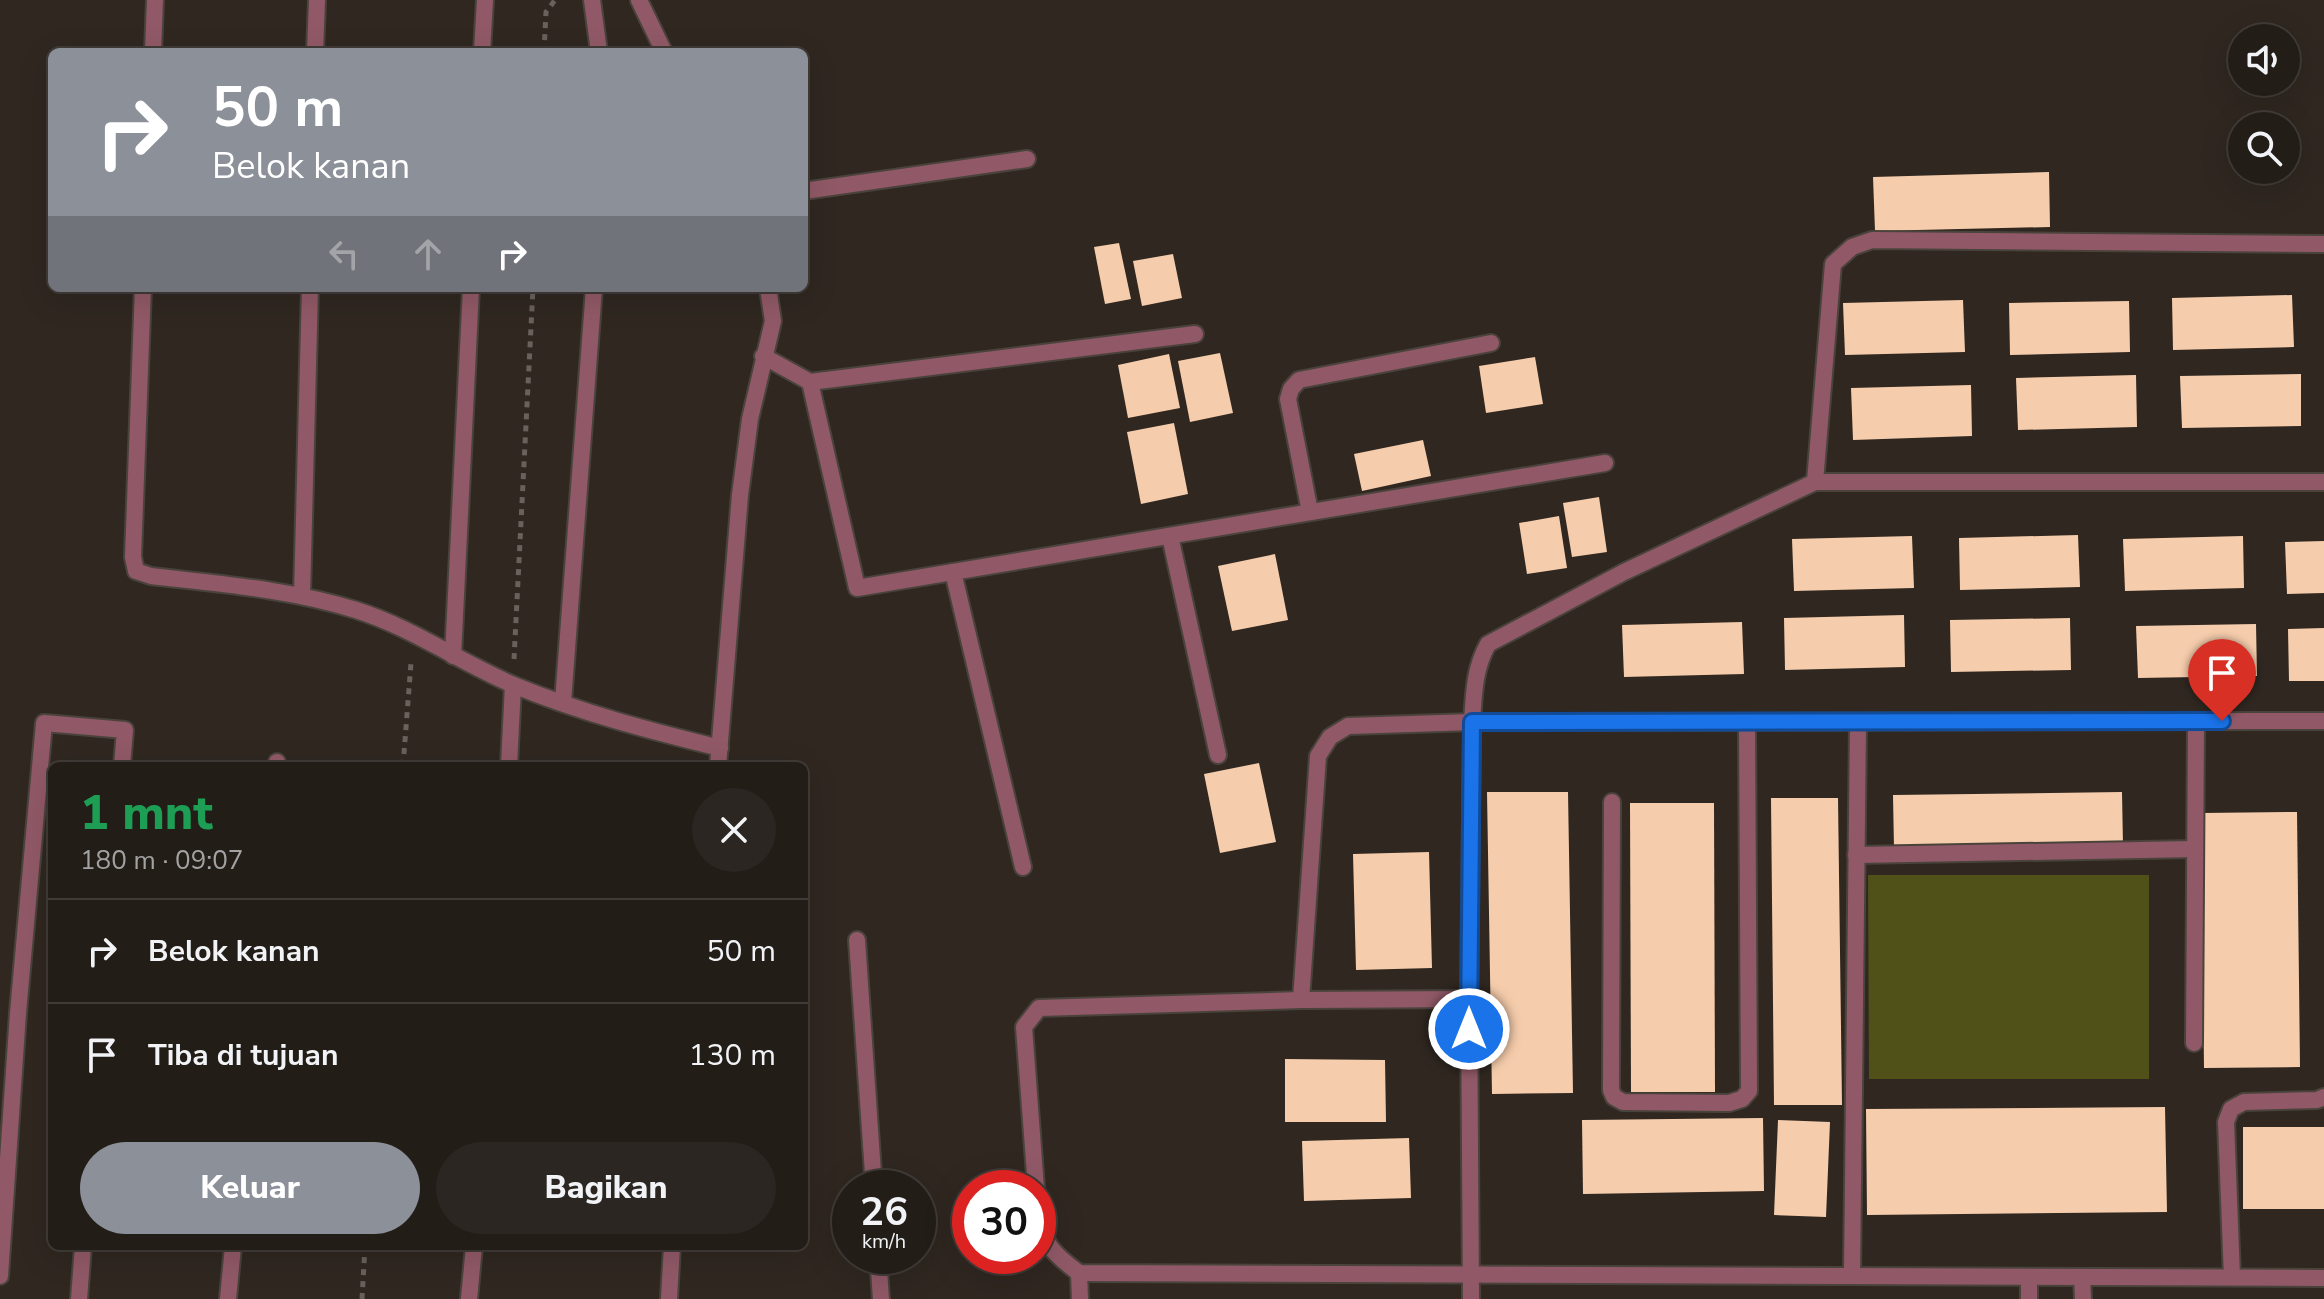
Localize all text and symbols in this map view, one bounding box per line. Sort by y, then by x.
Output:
map controls [2228,24,2300,184]
button: sound [2228,24,2300,96]
text: 50 m [212,69,343,146]
icon: right [80,80,184,184]
button: search [2228,112,2300,184]
text: Belok kanan [212,142,410,191]
icon: left [322,232,366,276]
icon: ahead [406,232,450,276]
icon: right [490,232,534,276]
pin [2188,639,2256,721]
icon: arrive [2200,651,2244,695]
text: 1 mnt [80,780,213,846]
button: close [692,788,776,872]
text: 180 m · 09:07 [80,843,243,878]
icon: right [80,929,124,973]
text: Belok kanan [148,931,320,972]
text: 50 m [707,931,776,972]
position arrow [1427,987,1511,1071]
icon: arrive [80,1033,124,1077]
text: Tiba di tujuan [148,1035,339,1076]
text: 130 m [689,1035,776,1076]
button: Keluar [80,1142,420,1234]
button: Bagikan [436,1142,776,1234]
speed limit sign: 30 [952,1170,1056,1274]
text: 26 [860,1185,908,1239]
text: km/h [862,1228,906,1255]

